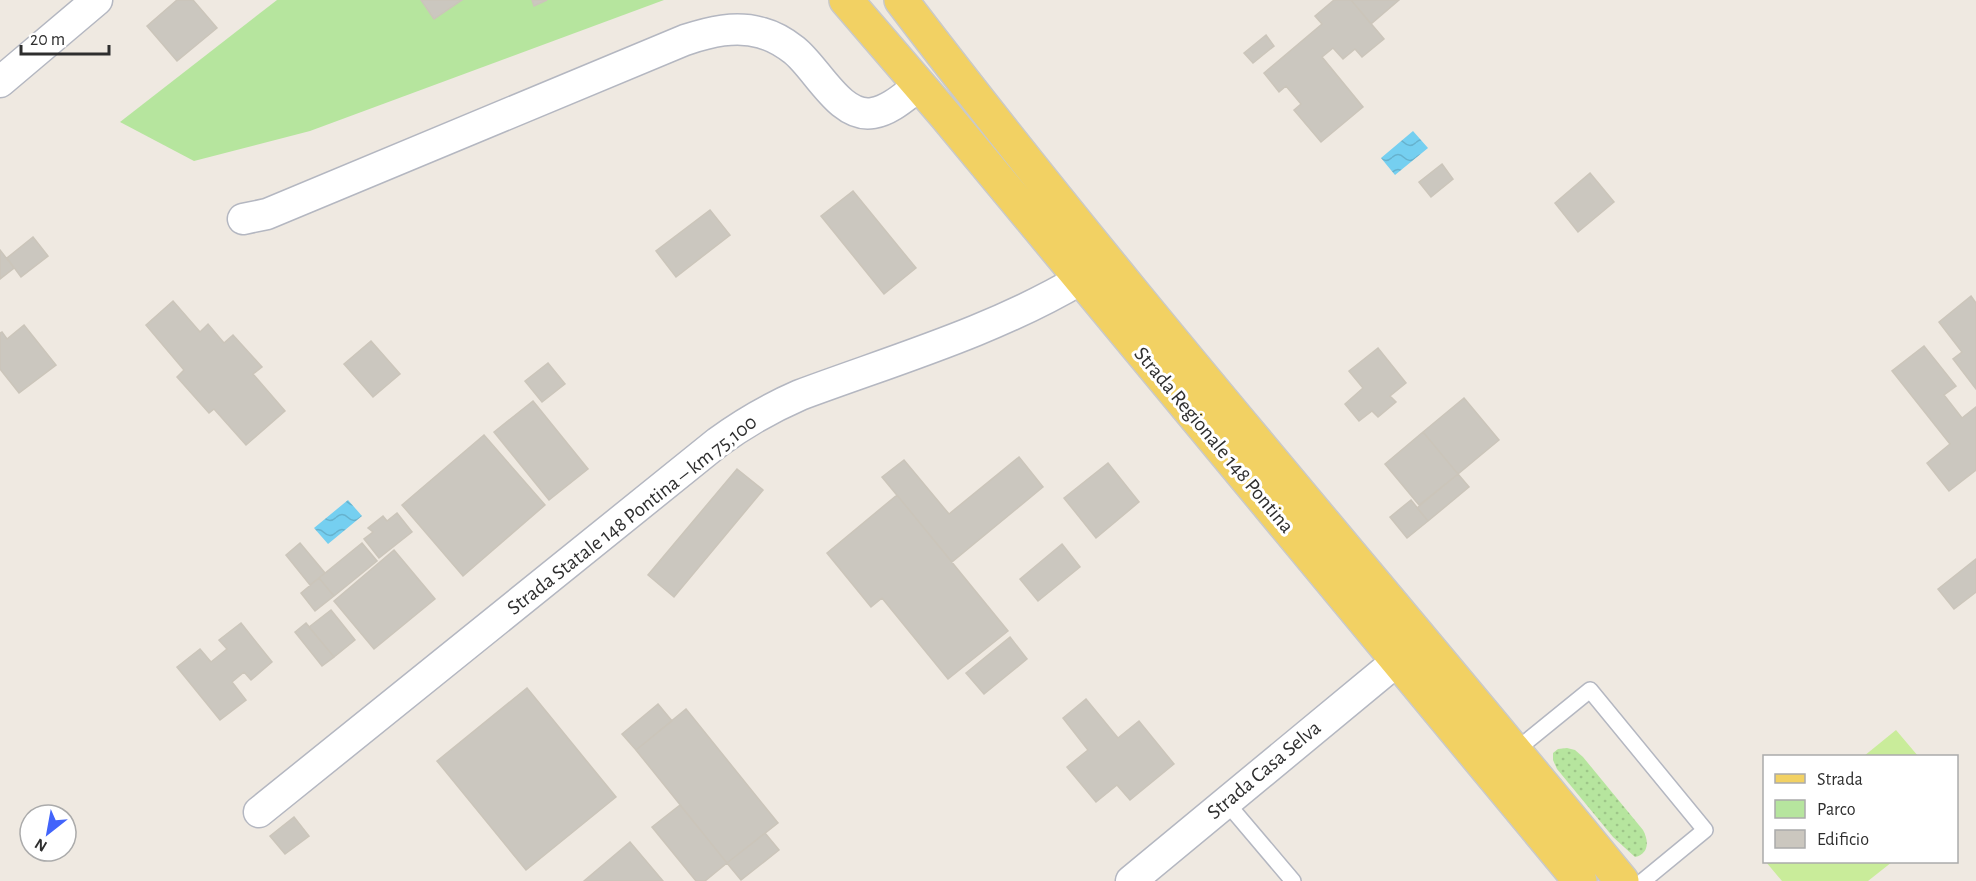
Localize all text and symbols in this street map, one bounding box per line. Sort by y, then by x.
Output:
scale bar [21,18,110,56]
text: 20 m [30,31,65,49]
street label: Strada Regionale 148 Pontina [1130,343,1298,537]
street label: Strada Statale 148 Pontina – km 75,100 [503,411,761,619]
street label: Strada Casa Selva [1203,716,1325,823]
legend [1763,755,1958,863]
text: Strada [1817,771,1863,789]
text: Parco [1817,801,1856,819]
north arrow [18,803,78,863]
text: Edificio [1817,831,1869,849]
text: N [32,835,50,855]

